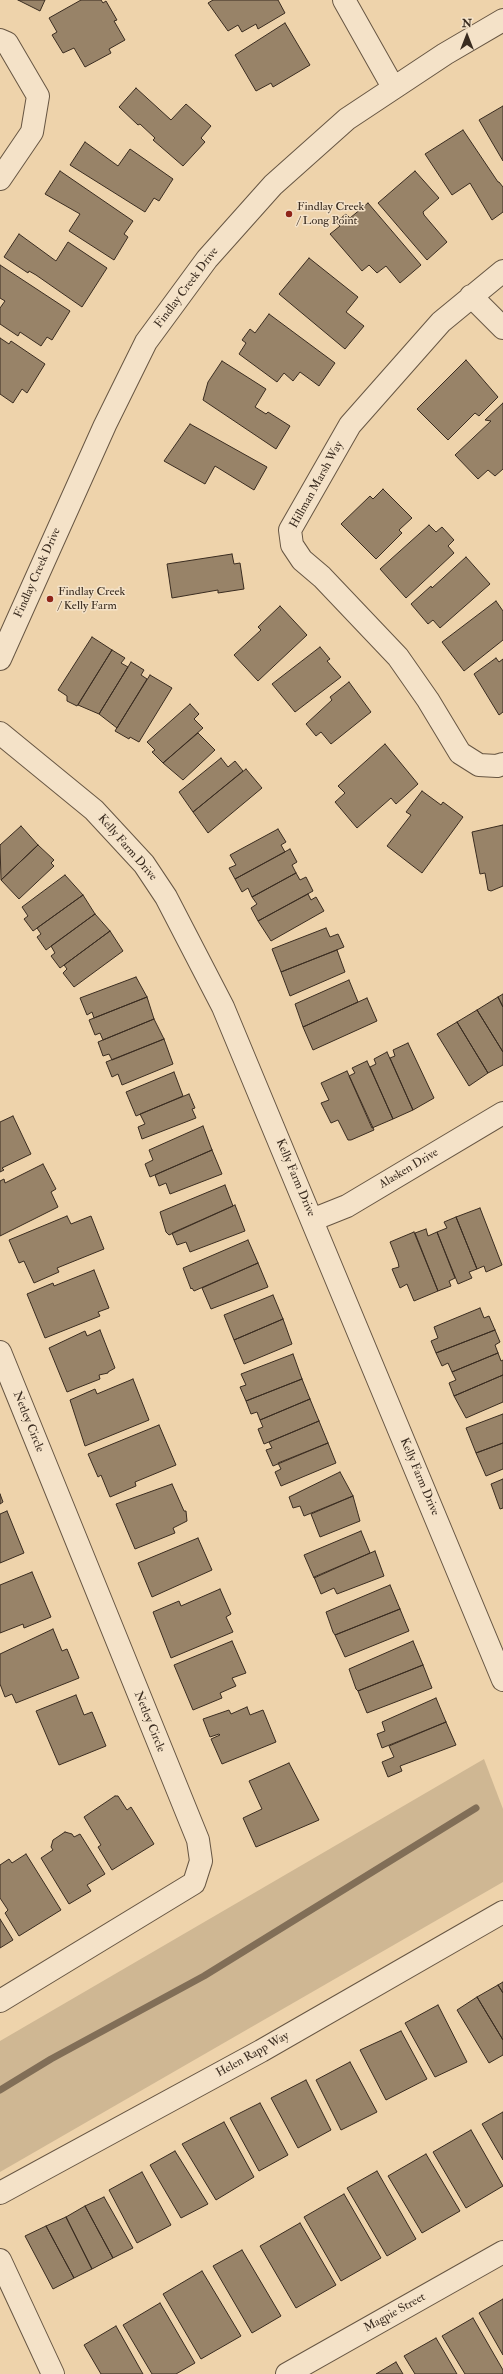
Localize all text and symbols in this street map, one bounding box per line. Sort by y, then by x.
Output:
north arrow [447,16,487,56]
text: N [462,17,472,30]
place label: Findlay Creek / Long Point [297,200,364,228]
marker: Findlay Creek / Long Point [284,209,294,219]
street label: Findlay Creek Drive [152,245,222,331]
street label: Hillman Marsh Way [287,439,347,531]
street label: Findlay Creek Drive [12,526,64,620]
place label: Findlay Creek / Kelly Farm [58,585,125,613]
marker: Findlay Creek / Kelly Farm [45,594,55,604]
street label: Kelly Farm Drive [94,812,160,884]
street label: Kelly Farm Drive [272,1137,318,1219]
street label: Alasken Drive [377,1146,441,1192]
street label: Netley Circle [9,1389,47,1455]
street label: Kelly Farm Drive [396,1436,442,1518]
street label: Netley Circle [130,1689,168,1755]
street label: Helen Rapp Way [214,2029,292,2081]
street label: Magpie Street [362,2290,428,2336]

